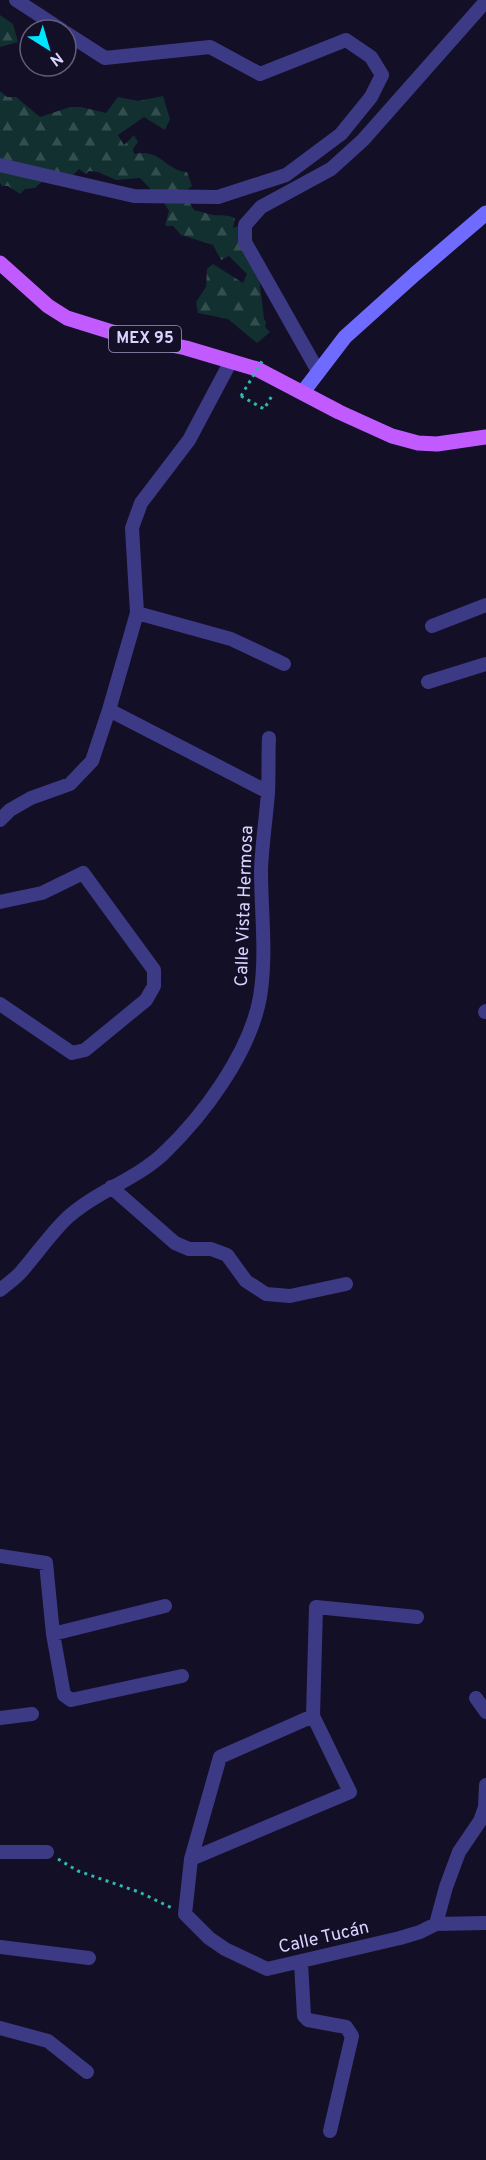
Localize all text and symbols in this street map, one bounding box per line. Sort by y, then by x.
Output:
north arrow [18,18,78,78]
text: N [45,47,66,70]
road number: MEX 95 [109,326,181,352]
street label: Calle Vista Hermosa [231,825,259,987]
street label: Calle Tucán [277,1916,371,1960]

